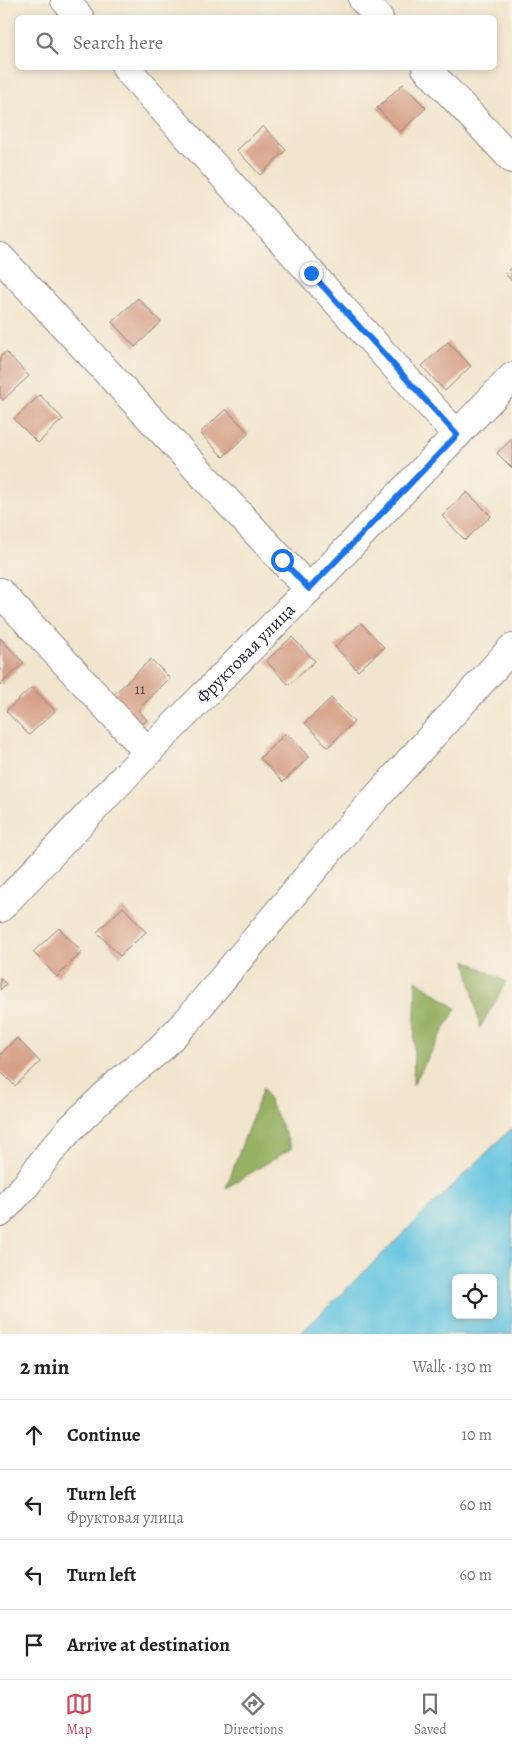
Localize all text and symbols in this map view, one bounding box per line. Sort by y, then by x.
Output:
search box [15,15,497,70]
icon: search [33,29,61,57]
text: Search here [73,30,163,56]
route end [300,262,323,285]
route start [271,549,294,572]
street label: Фруктовая улица [191,597,301,708]
house number: 11 [135,679,145,699]
map controls [452,1274,497,1319]
button: locate [452,1274,497,1319]
text: 2 min [20,1353,69,1381]
text: Walk · 130 m [412,1356,492,1378]
icon: ahead [20,1421,48,1449]
text: Continue [67,1422,141,1448]
text: 10 m [462,1424,492,1446]
text: Turn left [67,1481,136,1507]
icon: left [20,1491,48,1519]
text: 60 m [460,1494,492,1516]
text: Фруктовая улица [67,1507,184,1529]
icon: left [20,1561,48,1589]
text: Turn left [67,1562,136,1588]
text: 60 m [460,1564,492,1586]
icon: arrive [20,1631,48,1659]
text: Arrive at destination [67,1632,230,1658]
tab: Map [65,1690,93,1739]
tab: Directions [223,1690,283,1739]
tab: Saved [414,1690,447,1739]

